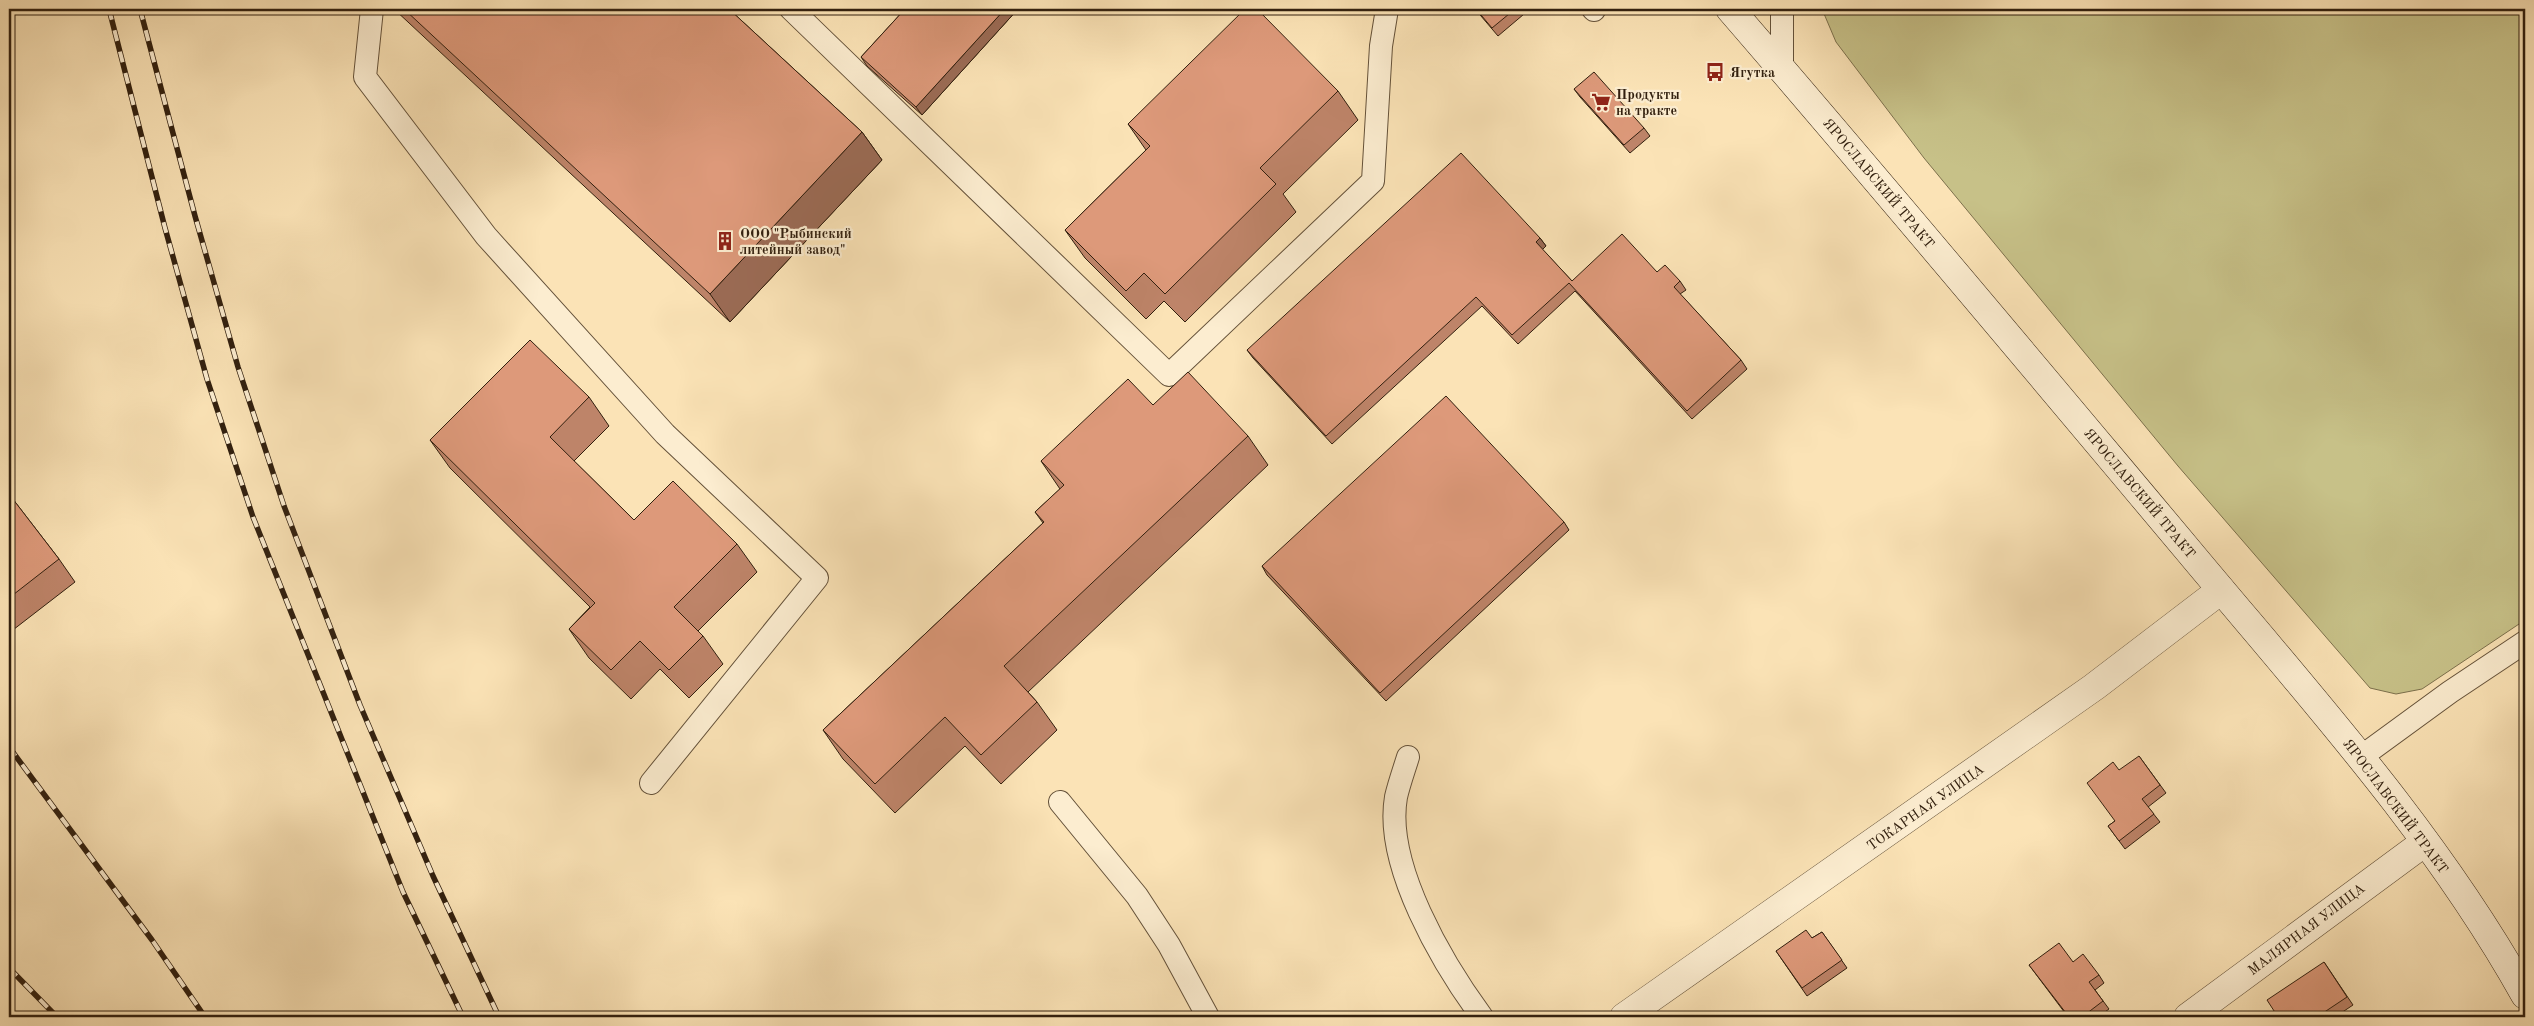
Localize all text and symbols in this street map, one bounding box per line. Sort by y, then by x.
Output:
bus stop icon: Ягутка [1704,61,1726,83]
place label: Ягутка [1730,66,1775,80]
place label: Продукты на тракте [1616,88,1680,118]
supermarket icon: Продукты на тракте [1590,91,1612,113]
street label: ЯРОСЛАВСКИЙ ТРАКТ [1820,113,1940,251]
place label: ООО "Рыбинский литейный завод" [740,227,852,257]
building icon: ООО "Рыбинский литейный завод" [714,230,736,252]
street label: ЯРОСЛАВСКИЙ ТРАКТ [2081,423,2201,561]
street label: ЯРОСЛАВСКИЙ ТРАКТ [2340,734,2454,877]
street label: ТОКАРНАЯ УЛИЦА [1865,762,1987,853]
street label: МАЛЯРНАЯ УЛИЦА [2246,881,2368,978]

